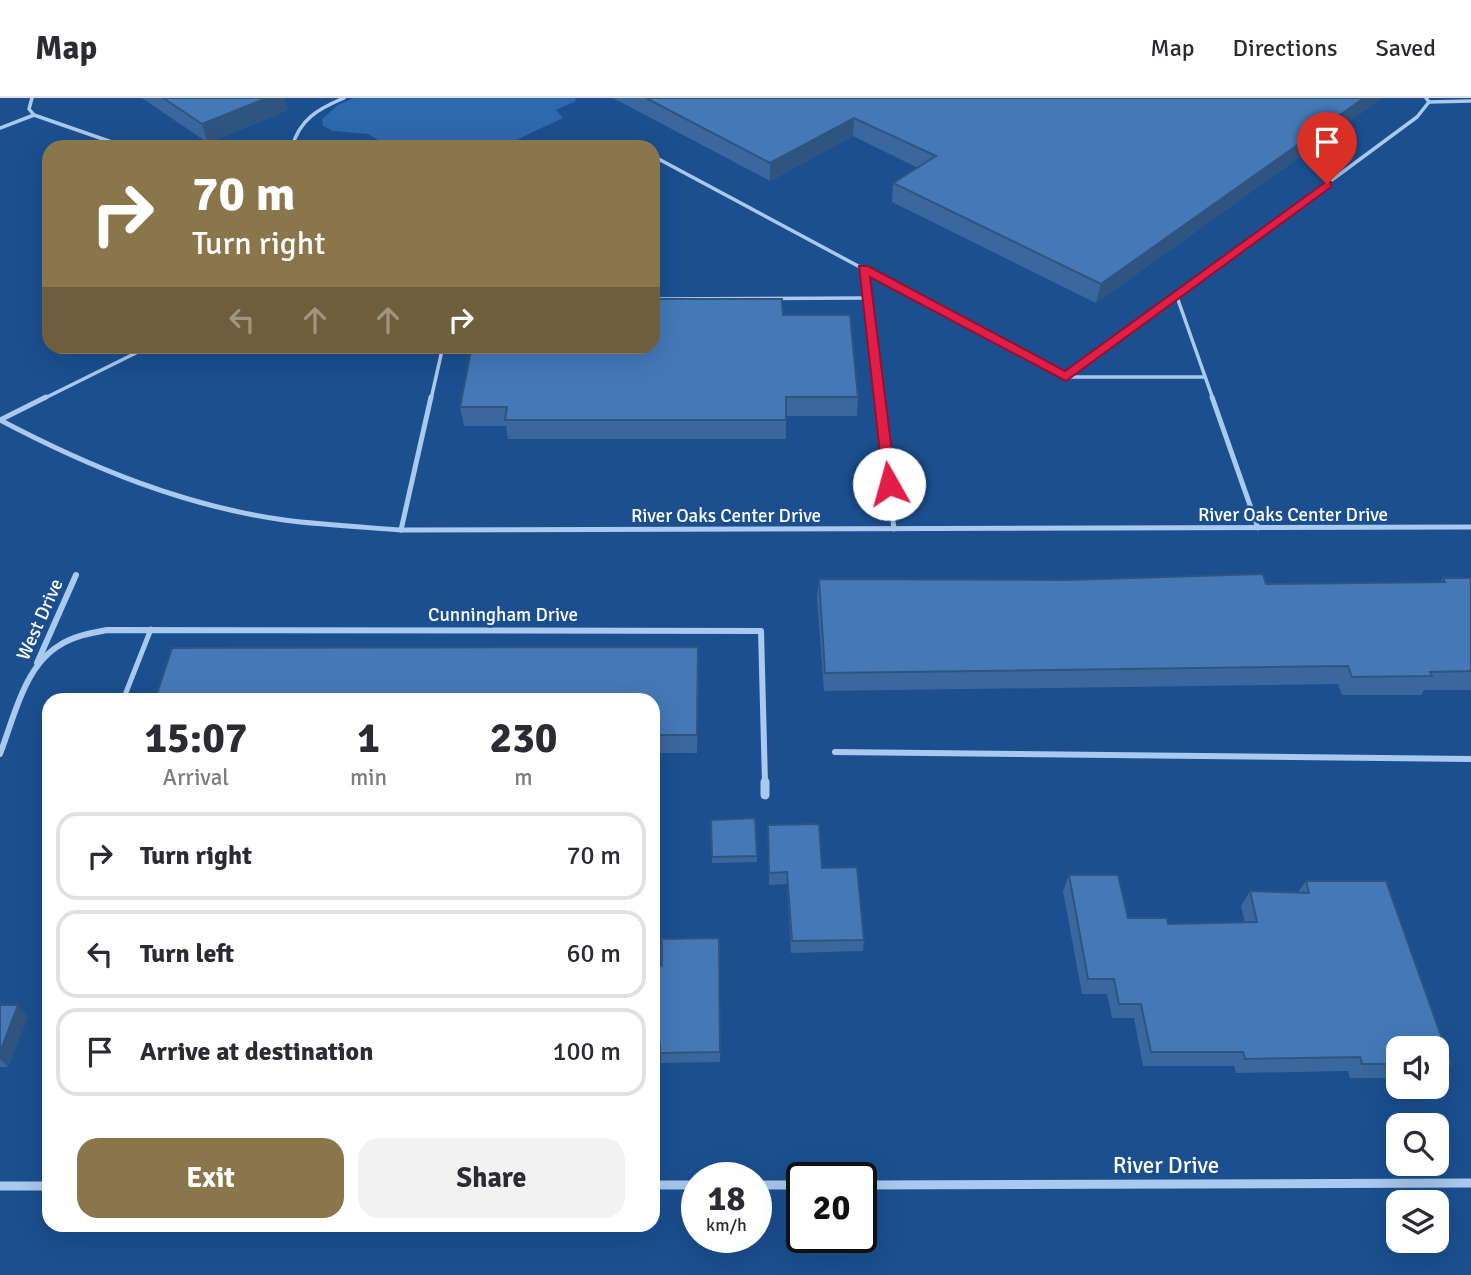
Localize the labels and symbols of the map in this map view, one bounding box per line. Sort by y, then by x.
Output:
pin [1297,112,1357,184]
position arrow [852,447,926,521]
street label: River Oaks Center Drive [1198,503,1388,527]
street label: River Oaks Center Drive [631,504,821,528]
street label: West Drive [11,575,68,664]
street label: Cunningham Drive [428,603,578,627]
street label: River Drive [1113,1151,1219,1180]
speed limit sign: 20 [786,1162,877,1253]

